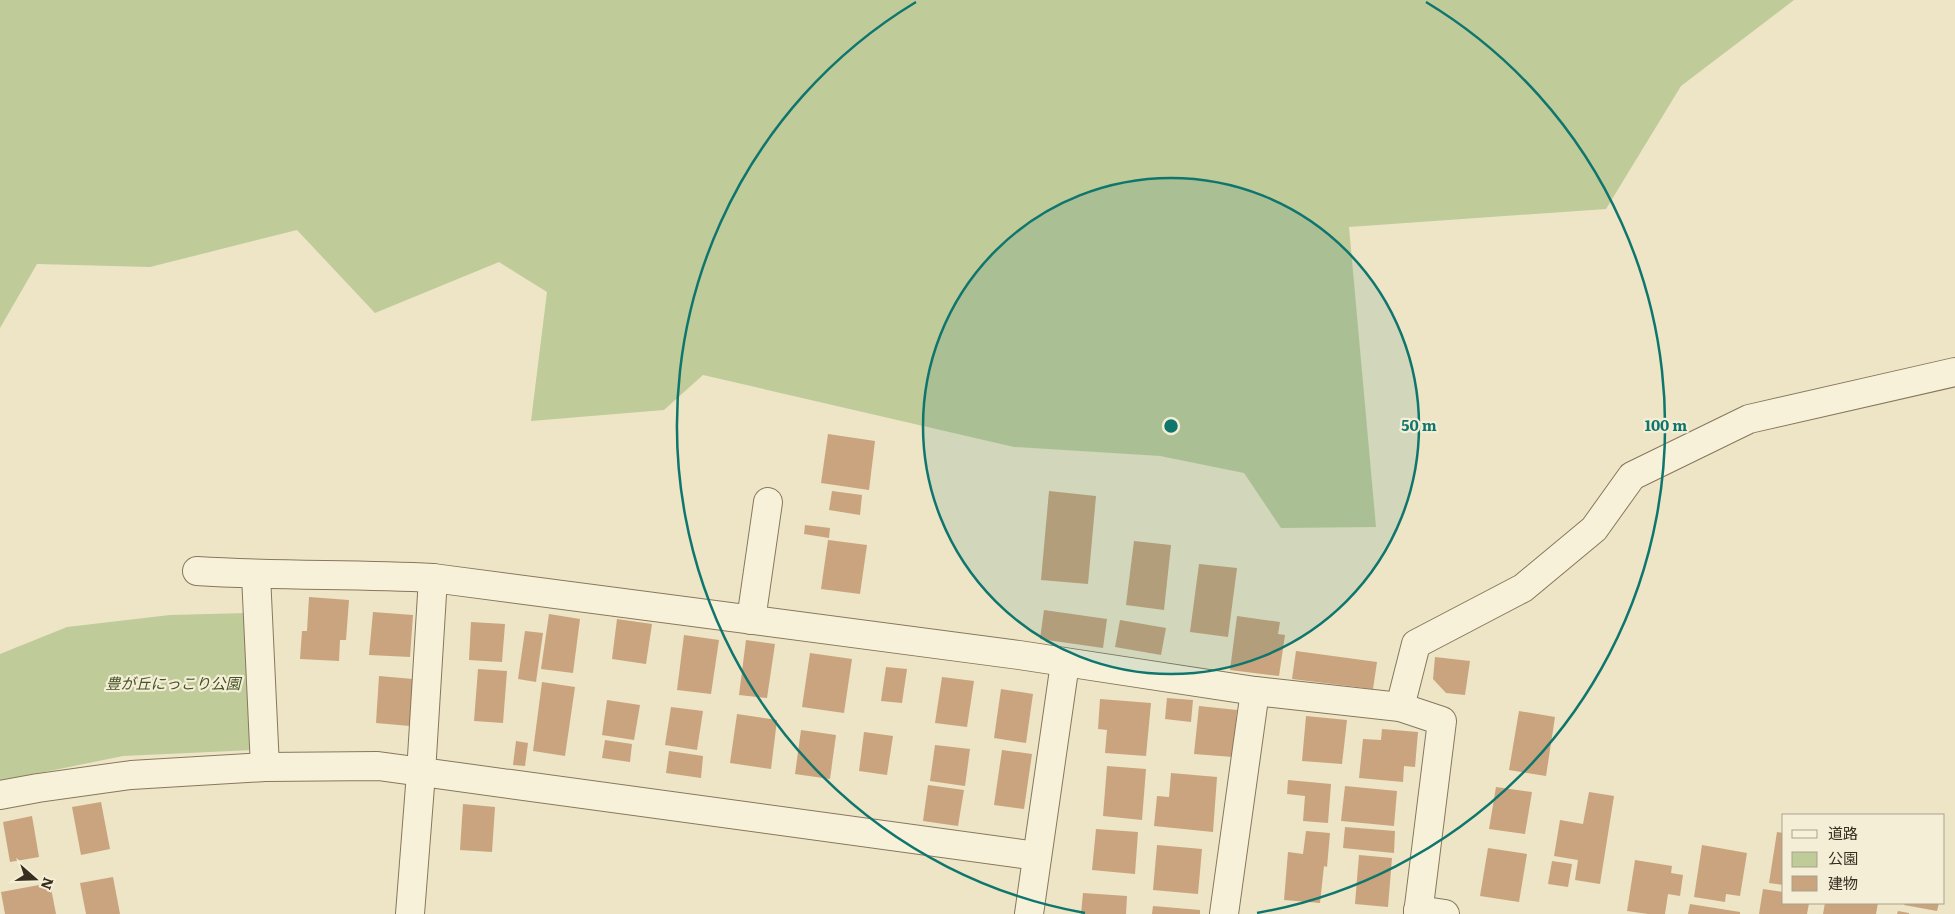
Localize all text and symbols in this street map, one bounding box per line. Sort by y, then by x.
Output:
text: 50 m [1401,413,1437,436]
text: 100 m [1645,413,1687,436]
centre of rings [1162,417,1180,435]
park label: 豊が丘にっこり公園 [105,671,242,694]
legend [1782,814,1945,904]
text: 道路 [1828,821,1858,844]
text: 公園 [1828,846,1858,869]
north arrow [10,854,60,904]
text: 建物 [1828,871,1858,894]
text: N [37,875,60,893]

